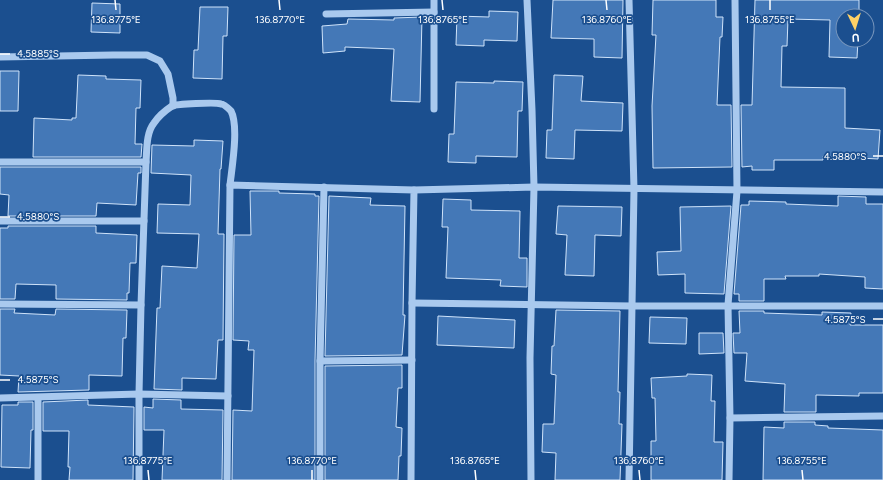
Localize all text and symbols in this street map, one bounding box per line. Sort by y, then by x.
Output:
north arrow [835,8,875,48]
text: 136.8775°E [91,13,141,26]
text: 136.8770°E [255,13,305,26]
text: 136.8765°E [418,13,468,26]
text: 136.8760°E [582,13,632,26]
text: 136.8755°E [745,13,795,26]
text: U [851,31,860,44]
text: 4.5885°S [17,47,59,60]
text: 4.5880°S [824,150,866,163]
text: 4.5880°S [17,210,59,223]
text: 4.5875°S [824,313,866,326]
text: 4.5875°S [17,373,59,386]
text: 136.8775°E [123,454,173,467]
text: 136.8770°E [287,454,337,467]
text: 136.8765°E [450,454,500,467]
text: 136.8760°E [614,454,664,467]
text: 136.8755°E [777,454,827,467]

